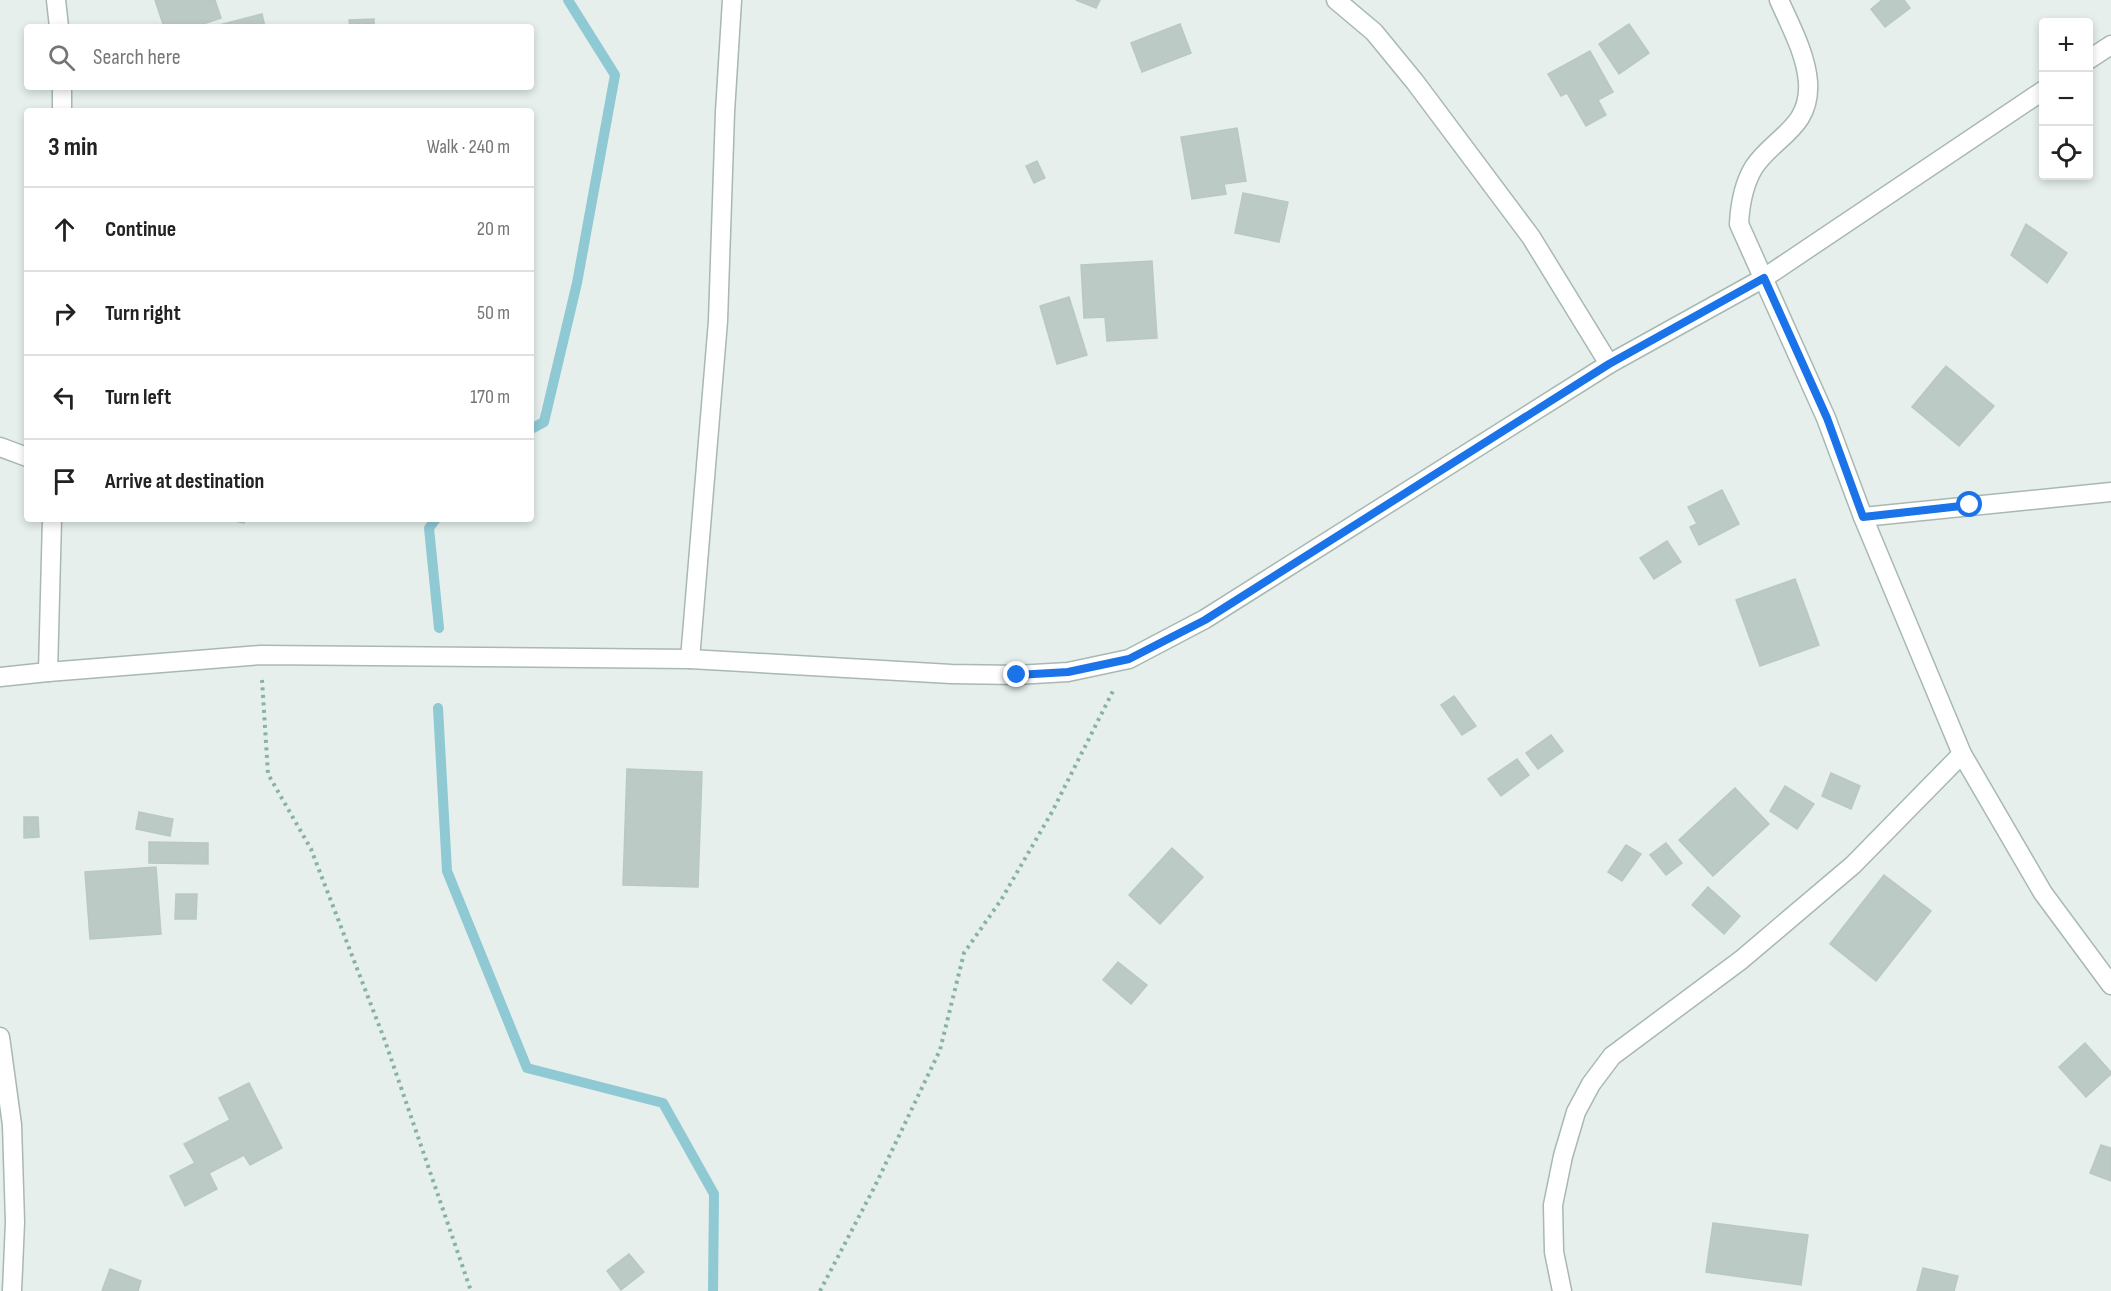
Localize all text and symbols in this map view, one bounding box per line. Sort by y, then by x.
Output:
map controls [2039,18,2093,180]
button: + [2039,18,2093,72]
search box [24,24,534,90]
icon: search [45,41,78,74]
text: Search here [93,44,180,71]
button: − [2039,72,2093,126]
button: locate [2039,126,2093,180]
text: 3 min [48,132,98,163]
text: Walk · 240 m [427,135,510,159]
icon: ahead [48,213,81,246]
text: Continue [105,216,176,243]
text: 20 m [477,217,510,241]
icon: right [48,297,81,330]
text: Turn right [105,300,181,327]
text: 50 m [477,301,510,325]
icon: left [48,381,81,414]
text: Turn left [105,384,171,411]
text: 170 m [470,385,510,409]
icon: arrive [48,465,81,498]
text: Arrive at destination [105,468,264,495]
route start [1956,491,1982,517]
route end [1003,661,1029,687]

